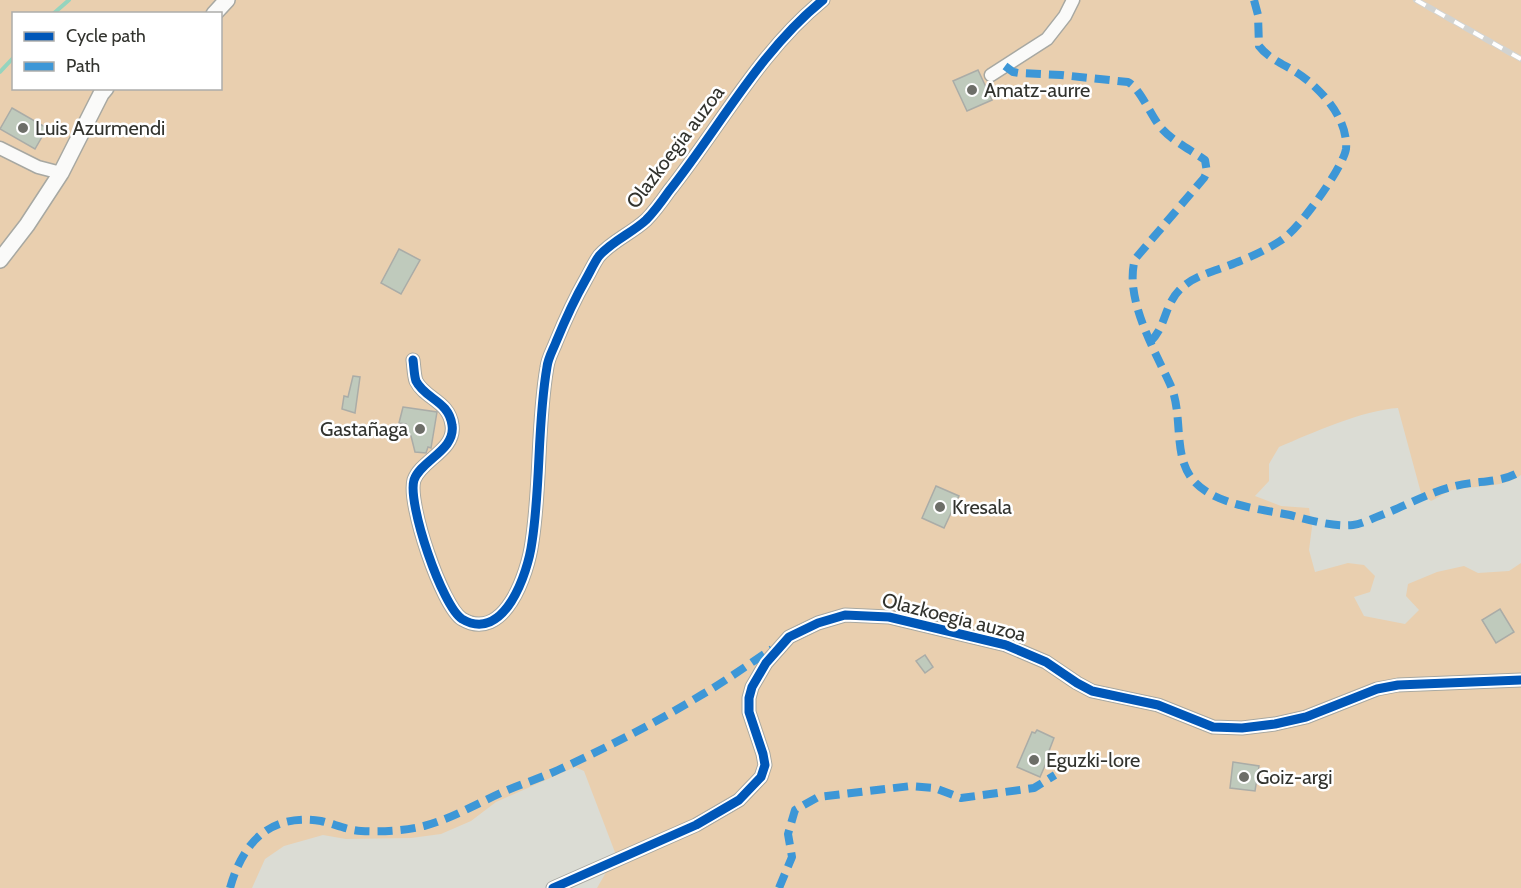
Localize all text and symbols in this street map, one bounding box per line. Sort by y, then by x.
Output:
legend [12,12,222,90]
text: Cycle path [66,25,146,47]
text: Path [66,55,100,77]
place label: Amatz-aurre [984,78,1090,102]
street label: Olazkoegia auzoa [621,81,729,213]
marker: Amatz-aurre [965,83,979,97]
place label: Luis Azurmendi [35,116,165,140]
marker: Luis Azurmendi [16,121,30,135]
place label: Gastañaga [320,417,408,441]
marker: Gastañaga [413,422,427,436]
place label: Kresala [952,495,1012,519]
marker: Kresala [933,500,947,514]
street label: Olazkoegia auzoa [880,588,1029,647]
place label: Eguzki-lore [1046,748,1140,772]
marker: Eguzki-lore [1027,753,1041,767]
place label: Goiz-argi [1256,765,1333,789]
marker: Goiz-argi [1237,770,1251,784]

